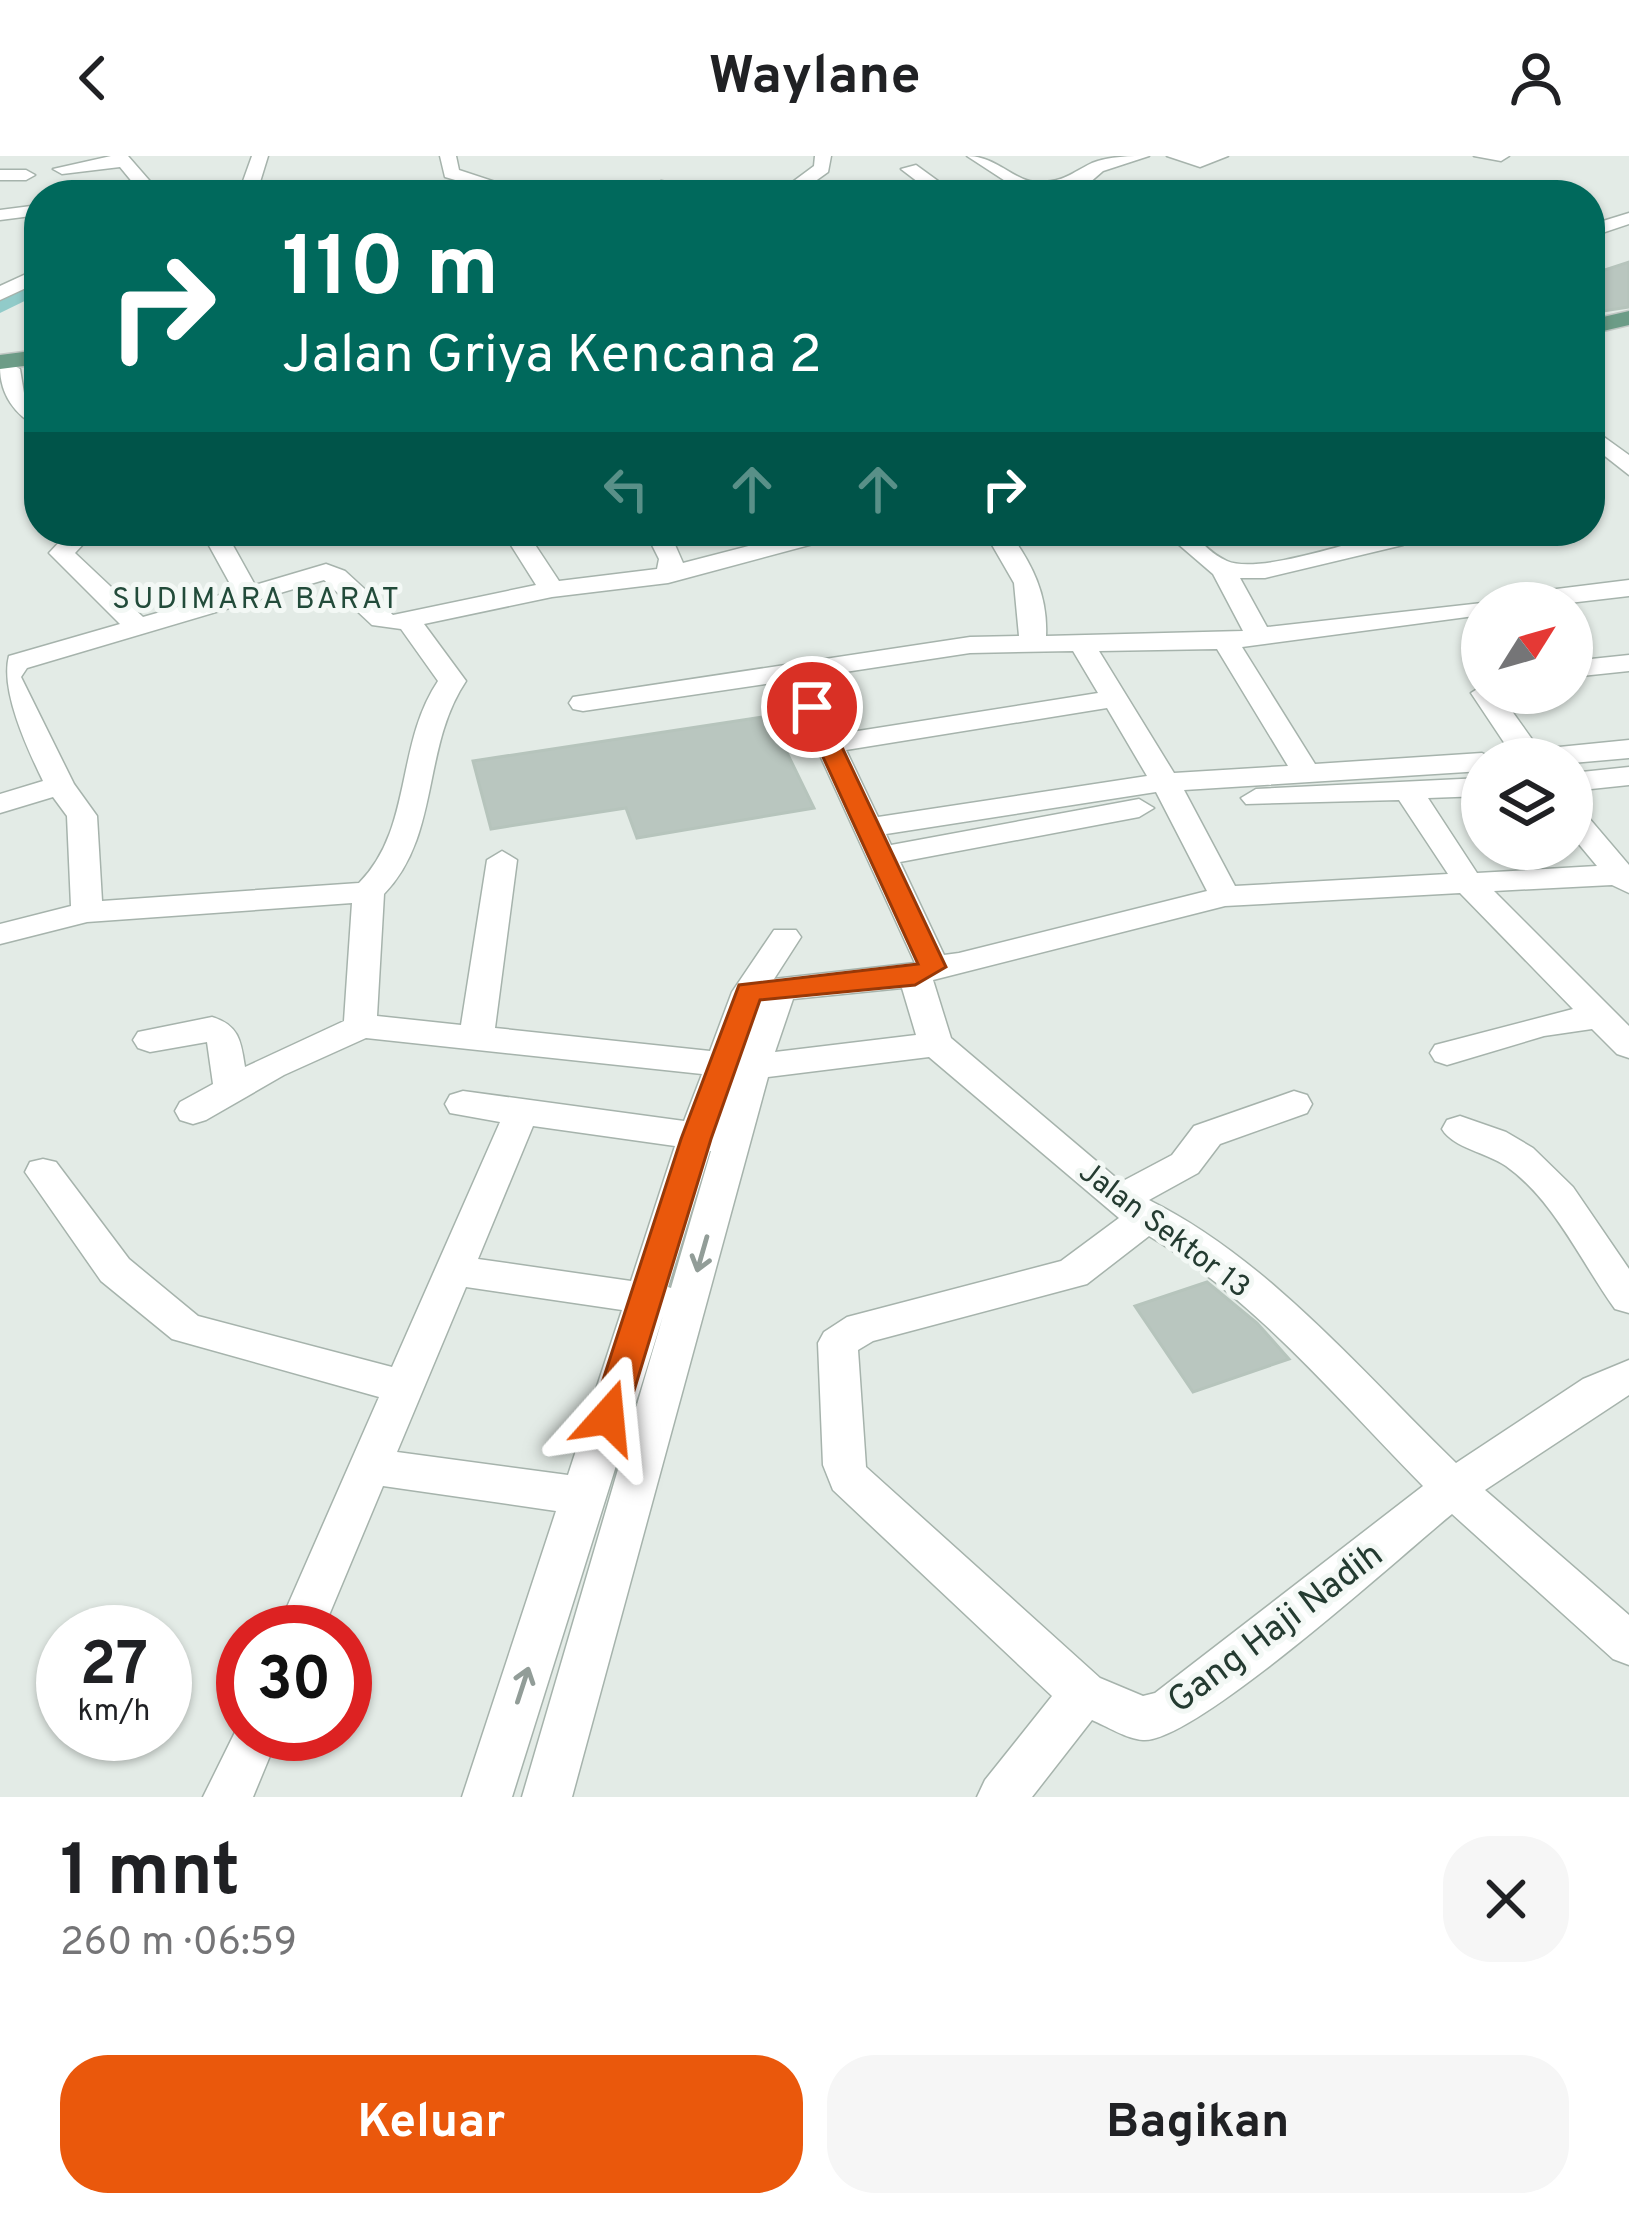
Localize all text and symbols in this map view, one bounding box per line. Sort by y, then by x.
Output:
text: Waylane [708,44,921,113]
icon: back [60,45,126,111]
icon: person [1503,45,1569,111]
text: 110 m [282,219,499,325]
icon: right [84,228,240,384]
text: Jalan Griya Kencana 2 [282,323,822,392]
icon: left [593,456,659,522]
icon: ahead [719,456,785,522]
icon: ahead [845,456,911,522]
icon: right [971,456,1037,522]
district label: SUDIMARA BARAT [112,582,402,619]
north arrow [1461,582,1593,714]
map controls [1461,582,1593,870]
pin [761,656,863,758]
icon: arrive [779,674,845,740]
button: layers [1461,738,1593,870]
street label: Jalan Sektor 13 [1071,1155,1256,1307]
one-way arrow [689,1234,711,1272]
position arrow [545,1354,671,1480]
street label: Gang Haji Nadih [1159,1533,1393,1725]
speed limit sign: 30 [216,1605,372,1761]
text: 27 [80,1630,148,1706]
one-way arrow [513,1667,535,1705]
text: km/h [78,1694,150,1731]
text: 1 mnt [60,1829,240,1921]
button: close [1443,1836,1569,1962]
text: 260 m · 06:59 [60,1920,297,1969]
button: Keluar [60,2055,803,2193]
button: Bagikan [827,2055,1569,2193]

